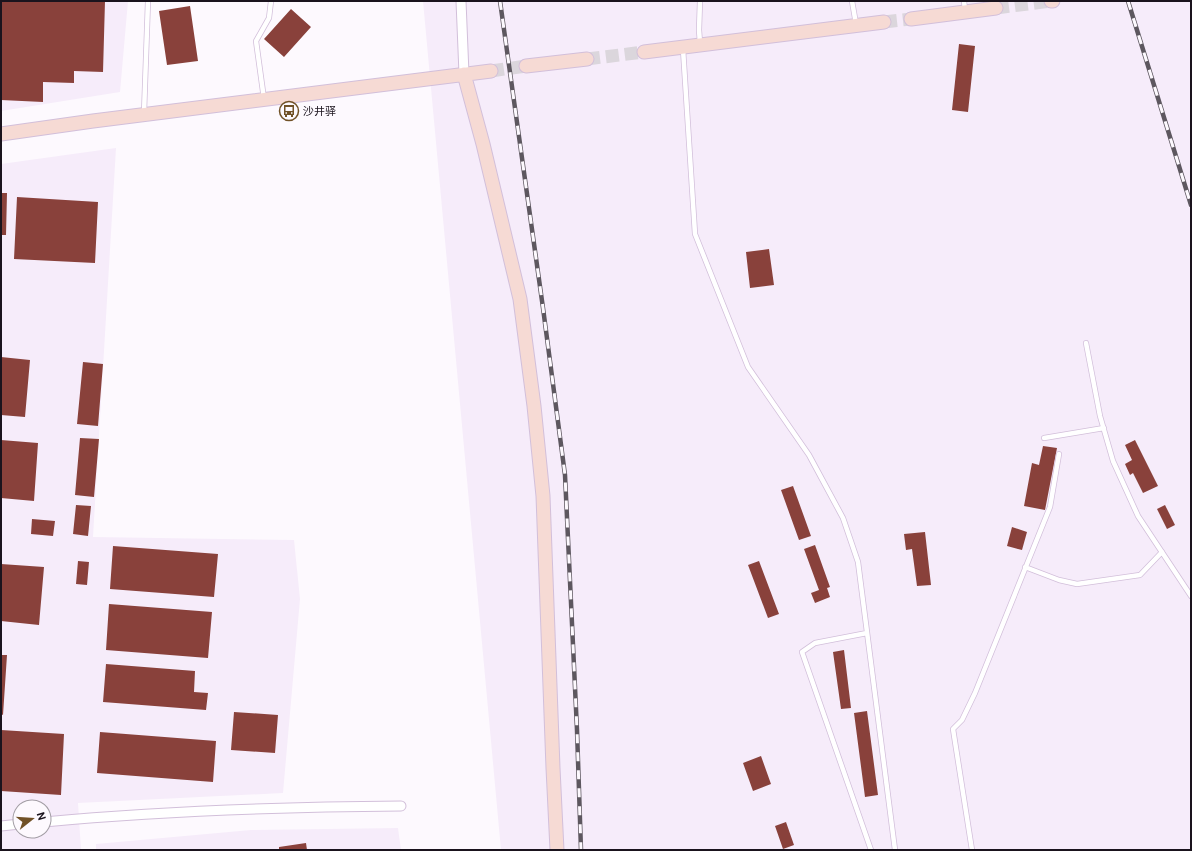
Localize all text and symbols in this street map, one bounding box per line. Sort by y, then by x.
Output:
bus stop icon: 沙井驿 [278,100,300,122]
place label: 沙井驿 [303,105,336,119]
north arrow [12,799,52,839]
text: N [33,811,48,822]

